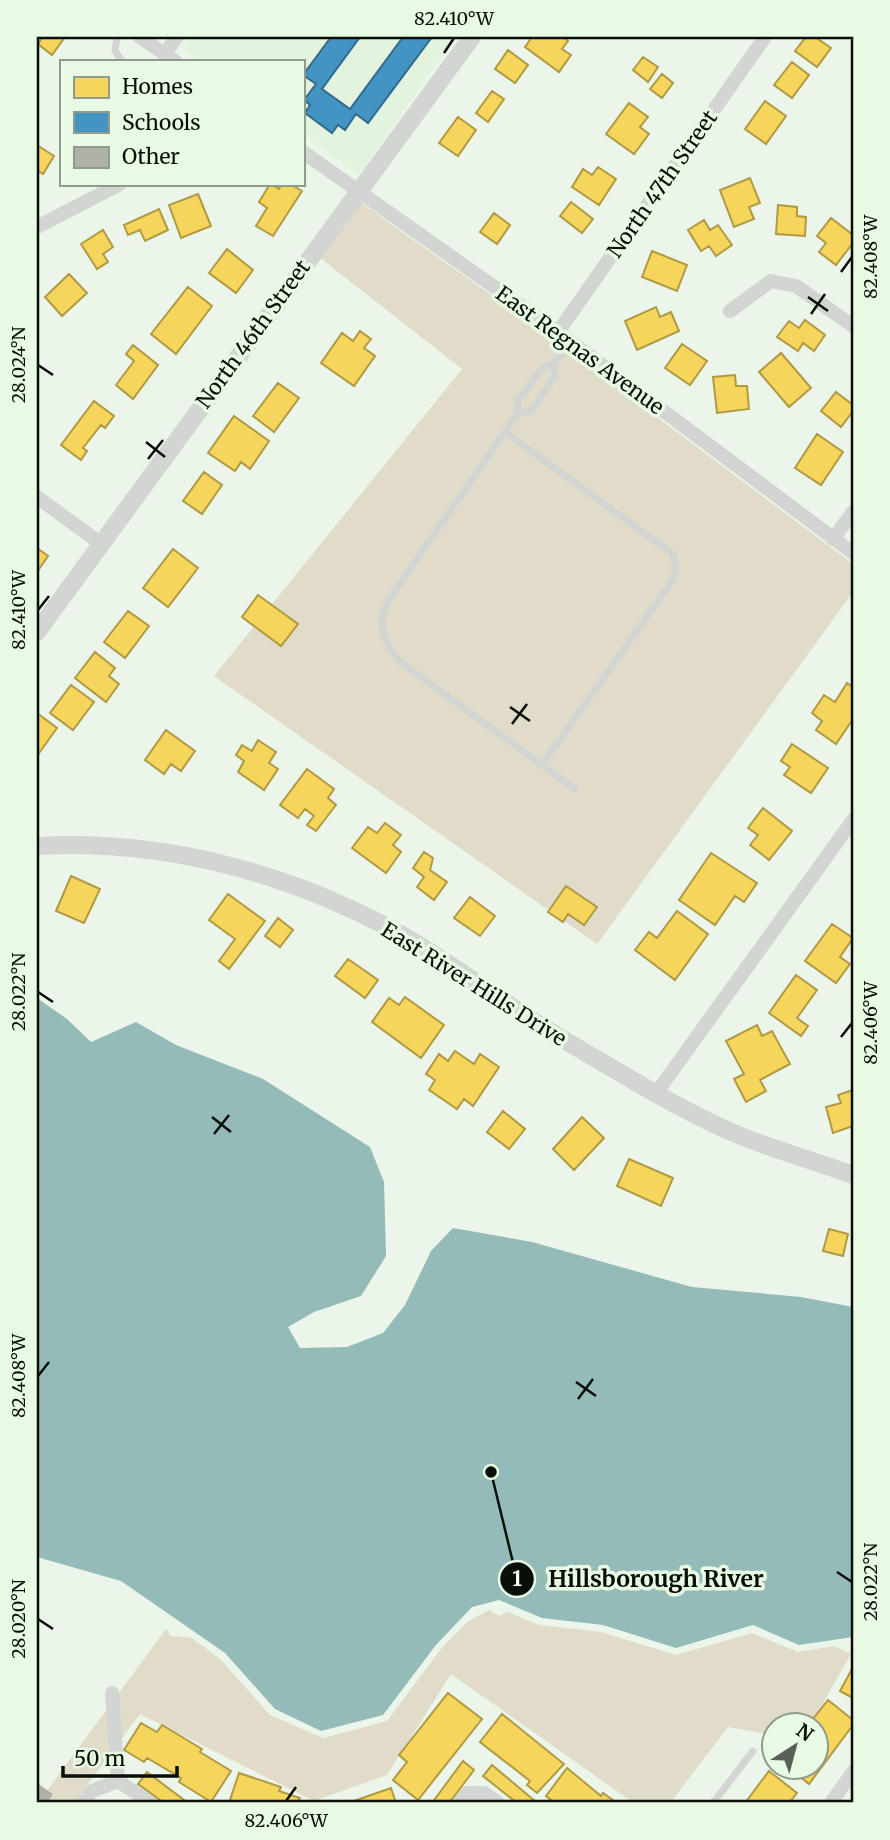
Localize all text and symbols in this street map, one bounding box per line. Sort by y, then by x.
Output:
text: 82.410°W [414,7,495,30]
legend [60,60,304,186]
text: Homes [122,73,193,100]
street label: North 47th Street [601,105,723,263]
text: Schools [122,109,201,136]
text: Other [122,143,180,170]
text: 82.408°W [859,214,882,299]
street label: North 46th Street [190,255,316,413]
street label: East Regnas Avenue [490,280,670,420]
text: 28.024°N [7,327,30,403]
text: 82.410°W [7,569,30,650]
street label: East River Hills Drive [376,916,572,1052]
text: 28.022°N [7,953,30,1031]
text: 82.406°W [859,980,882,1065]
text: 82.408°W [7,1333,30,1418]
text: 28.022°N [859,1543,882,1621]
callout: Hillsborough River [499,1557,777,1601]
text: Hillsborough River [548,1564,764,1593]
text: 1 [512,1565,522,1592]
text: 28.020°N [7,1579,30,1659]
north arrow [760,1710,830,1780]
text: N [792,1718,818,1746]
scale bar [63,1735,177,1779]
text: 50 m [74,1745,125,1772]
text: 82.406°W [244,1809,329,1832]

